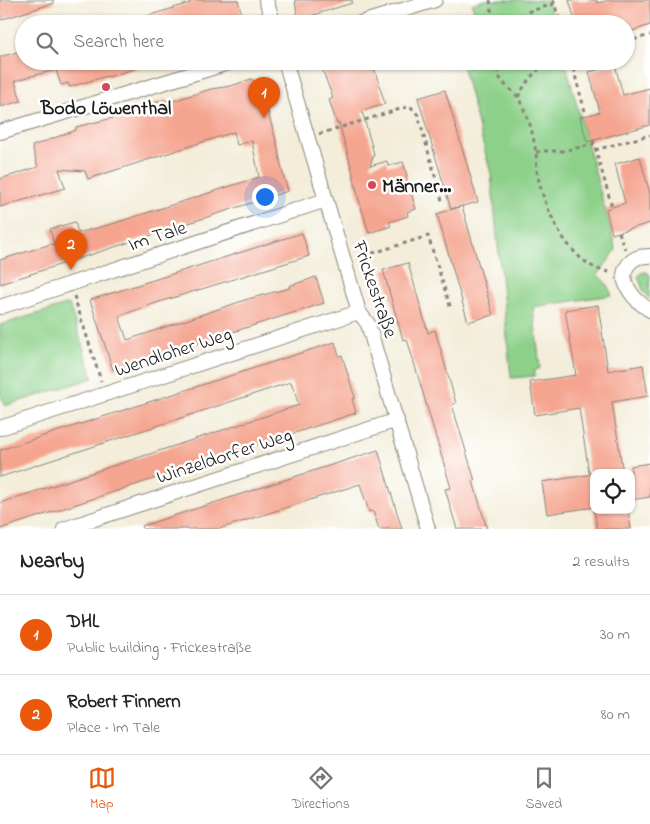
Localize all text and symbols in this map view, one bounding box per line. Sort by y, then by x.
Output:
search box [15,15,635,70]
icon: search [33,29,61,57]
text: Search here [73,29,164,56]
pin: 1 [248,77,280,118]
marker: Bodo Löwenthal [100,81,112,93]
place label: Bodo Löwenthal [40,95,171,124]
place label: Männer... [382,173,451,202]
marker: Männer... [366,179,378,191]
your location [252,184,278,210]
street label: Im Tale [125,214,191,260]
pin: 2 [55,229,87,270]
street label: Frickestraße [343,236,404,342]
street label: Wendloher Weg [111,321,237,387]
street label: Winzeldorfer Weg [153,422,297,494]
map controls [590,469,635,514]
button: locate [590,469,635,514]
text: Nearby [20,547,84,577]
text: 2 results [572,550,630,574]
text: DHL [67,609,99,636]
text: 1 [33,623,39,647]
text: 30 m [600,623,630,647]
text: Public building · Frickestraße [67,636,251,660]
text: Robert Finnern [67,689,181,716]
text: 2 [32,703,40,727]
text: 80 m [601,703,630,727]
text: Place · Im Tale [67,716,160,740]
tab: Map [88,764,116,815]
tab: Directions [292,764,350,815]
tab: Saved [526,764,562,815]

